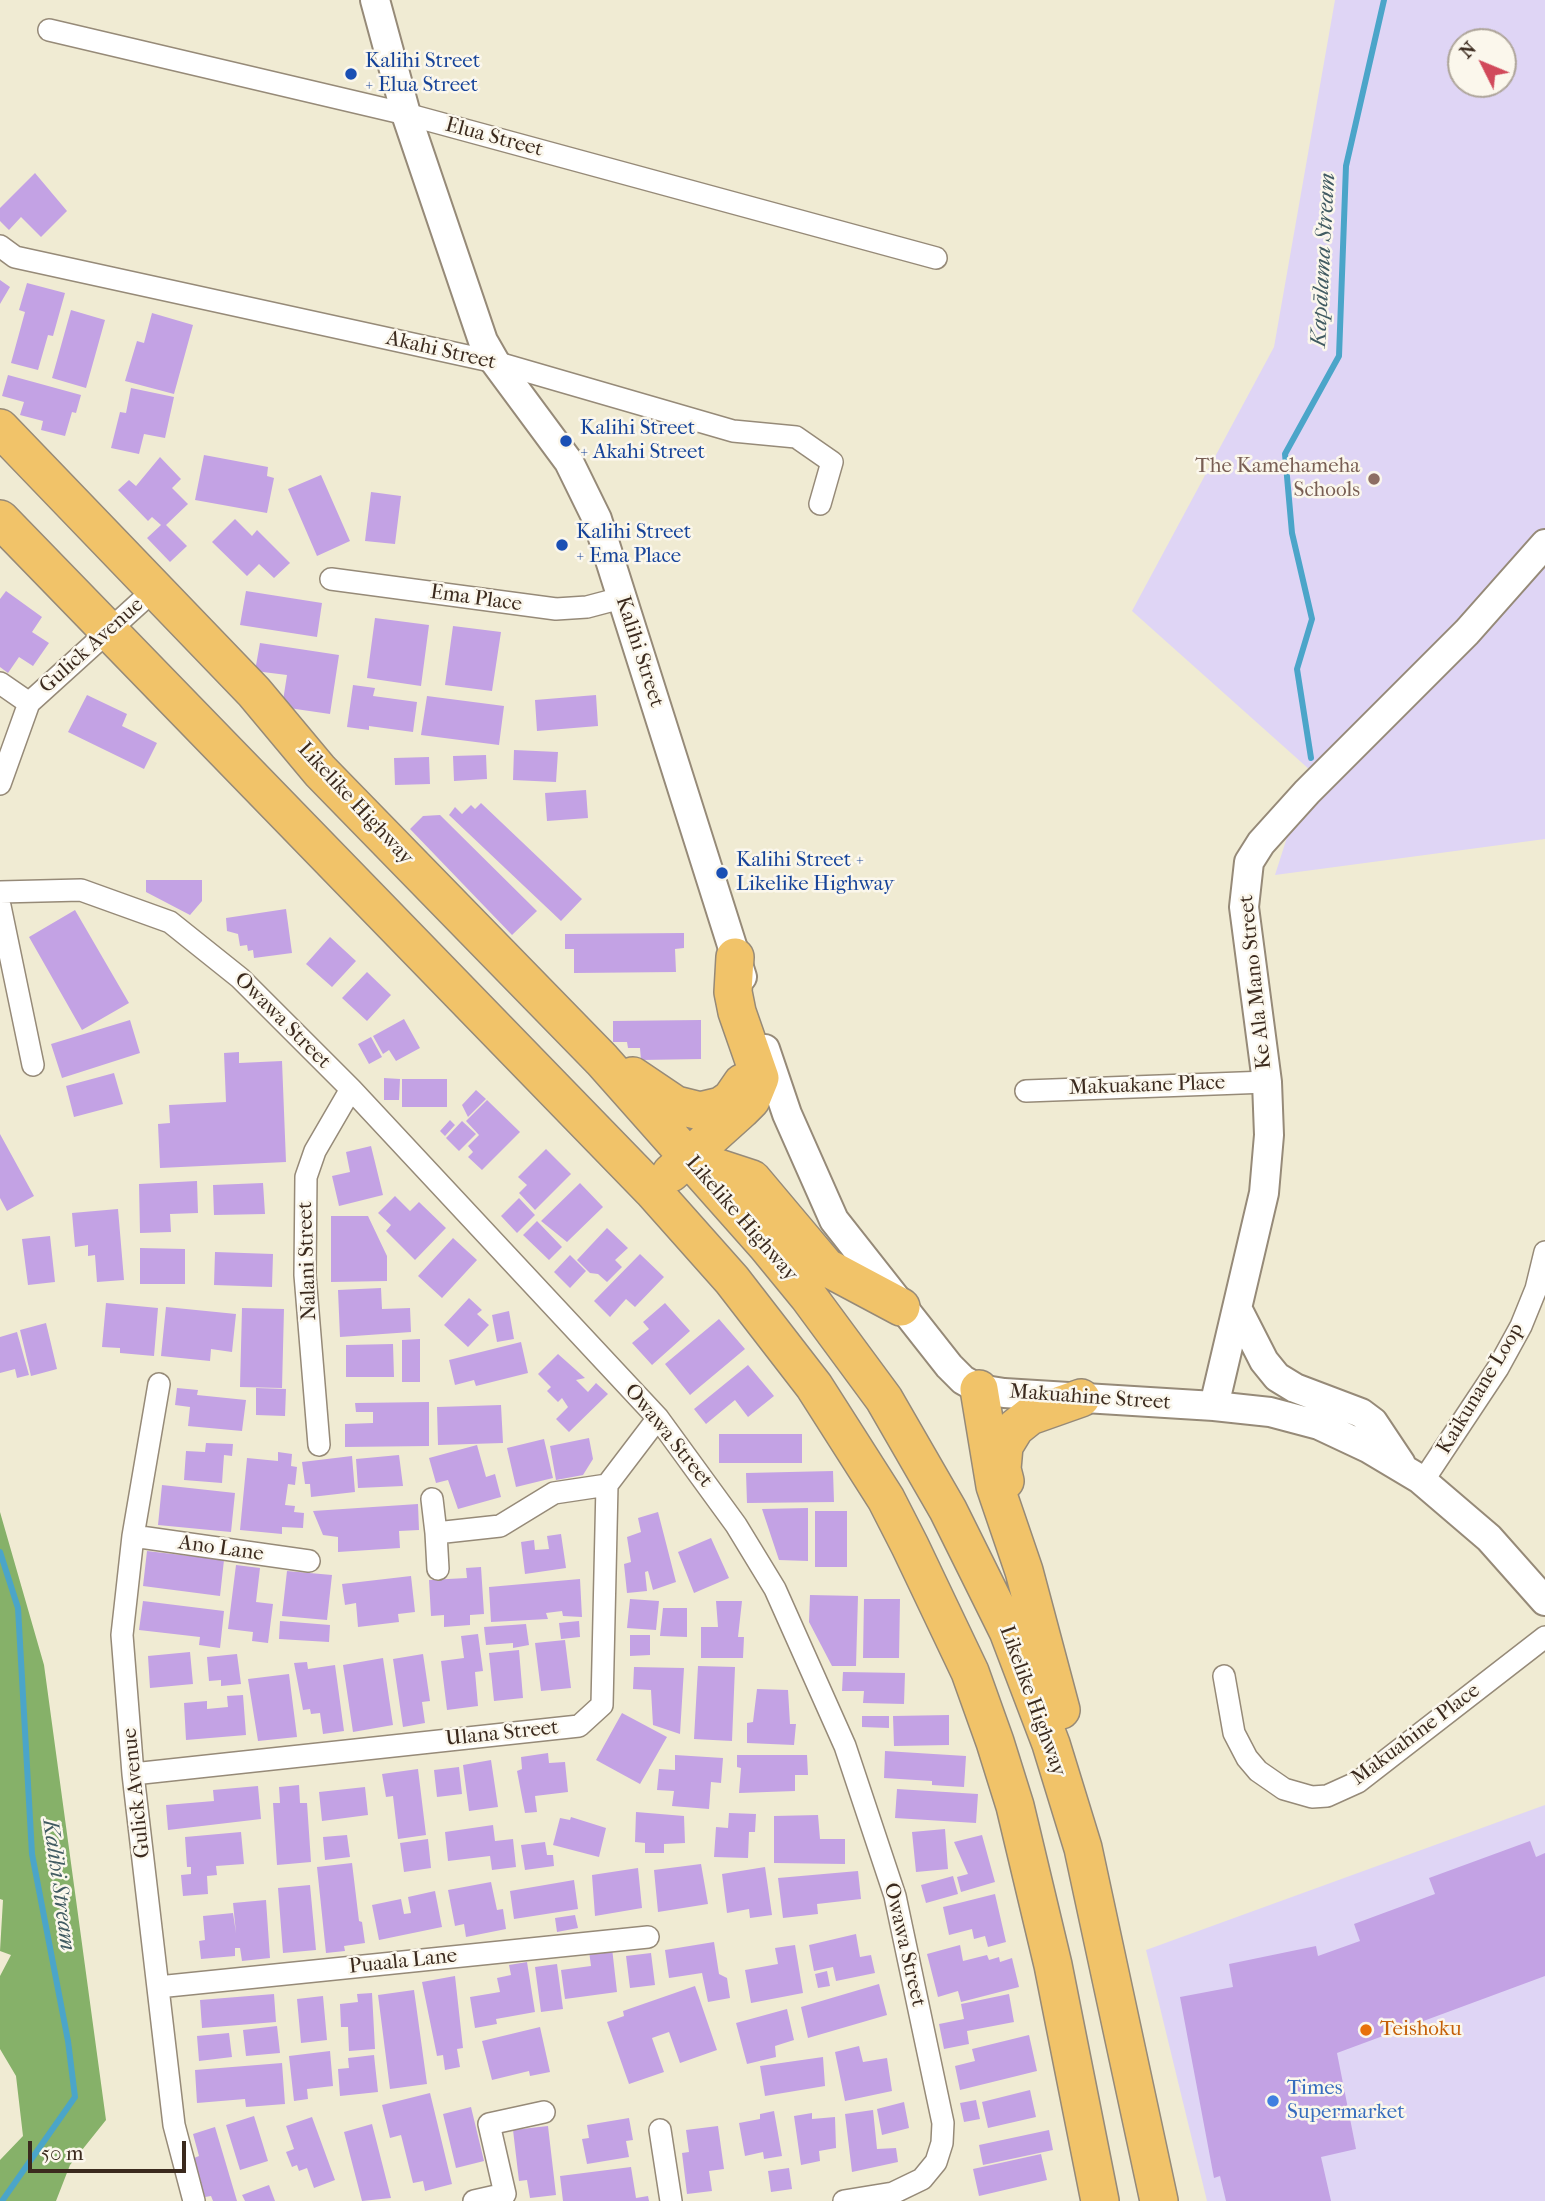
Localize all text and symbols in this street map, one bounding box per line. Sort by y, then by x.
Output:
north arrow [1447,28,1517,98]
text: N [1455,37,1481,63]
place label: Kalihi Street + Elua Street [365,49,480,99]
marker: Kalihi Street + Elua Street [343,66,359,82]
street label: Elua Street [442,113,546,163]
water label: Kapālama Stream [1306,172,1342,348]
street label: Akahi Street [384,326,498,376]
place label: Kalihi Street + Akahi Street [580,416,705,466]
marker: Kalihi Street + Akahi Street [558,433,574,449]
place label: The Kamehameha Schools [1195,454,1360,504]
marker: The Kamehameha Schools [1366,471,1382,487]
place label: Kalihi Street + Ema Place [576,520,691,570]
marker: Kalihi Street + Ema Place [554,537,570,553]
street label: Ema Place [429,580,523,618]
street label: Gulick Avenue [35,593,149,699]
street label: Kalihi Street [609,593,669,711]
street label: Likelike Highway [292,738,418,870]
place label: Kalihi Street + Likelike Highway [736,848,894,898]
marker: Kalihi Street + Likelike Highway [714,865,730,881]
street label: Ke Ala Mano Street [1234,894,1278,1070]
street label: Owawa Street [228,967,336,1075]
street label: Makuakane Place [1068,1071,1226,1101]
street label: Likelike Highway [680,1151,802,1287]
street label: Nalani Street [293,1201,323,1321]
street label: Kaikunane Loop [1432,1319,1530,1459]
street label: Owawa Street [618,1379,718,1493]
street label: Makuahine Street [1008,1380,1172,1416]
street label: Ano Lane [177,1531,265,1567]
street label: Likelike Highway [993,1622,1071,1780]
street label: Makuahine Place [1347,1679,1485,1791]
street label: Ulana Street [444,1716,560,1752]
street label: Gulick Avenue [118,1727,156,1859]
water label: Kalihi Stream [35,1817,81,1953]
street label: Owawa Street [878,1881,930,2009]
street label: Puaala Lane [348,1944,458,1980]
place label: Teishoku [1380,2017,1462,2043]
marker: Teishoku [1358,2022,1374,2038]
place label: Times Supermarket [1287,2076,1405,2126]
marker: Times Supermarket [1265,2093,1281,2109]
scale bar [32,2128,189,2172]
text: 50 m [41,2141,84,2165]

